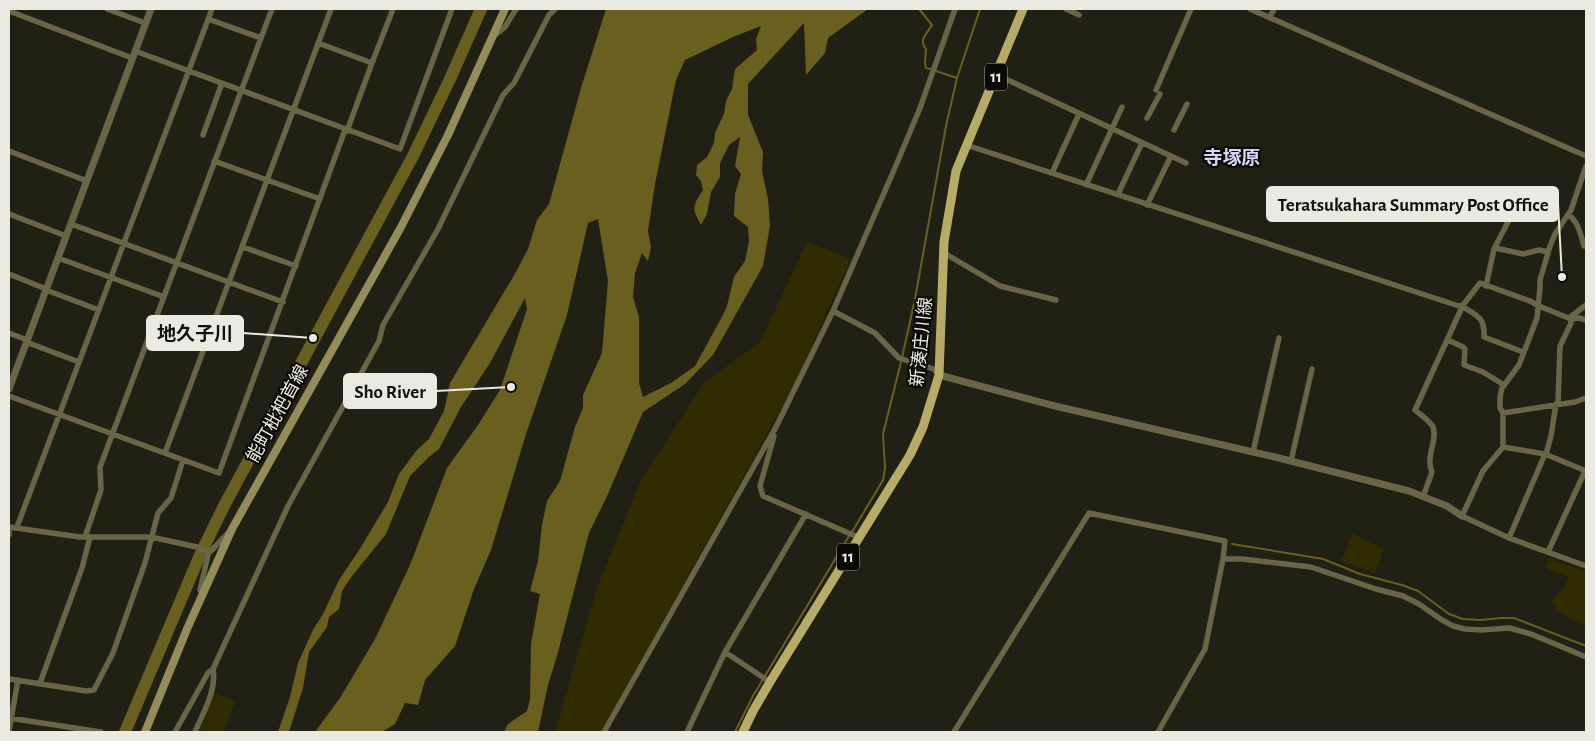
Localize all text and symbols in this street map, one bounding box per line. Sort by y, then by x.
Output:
road number: 11 [985,64,1007,90]
district label: 寺塚原 [1203,148,1261,168]
callout: Teratsukahara Summary Post Office [1267,187,1558,221]
text: Teratsukahara Summary Post Office [1277,196,1549,215]
street label: 新湊庄川線 [906,296,936,388]
callout: 地久子川 [147,316,243,350]
text: 地久子川 [157,323,233,344]
street label: 能町枇杷首線 [242,361,312,466]
callout: Sho River [344,374,436,408]
text: Sho River [354,383,426,402]
road number: 11 [837,544,859,570]

